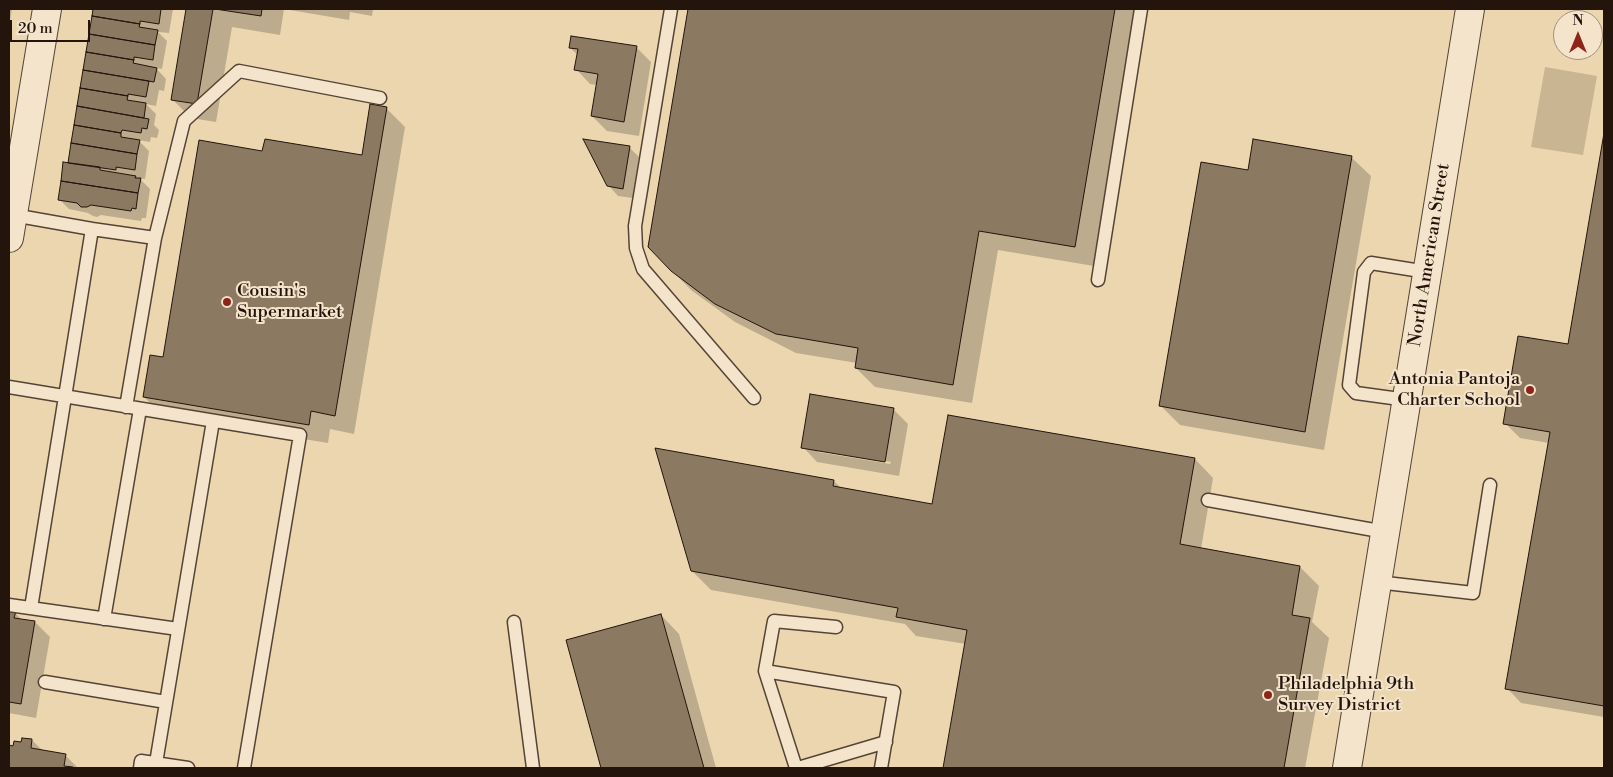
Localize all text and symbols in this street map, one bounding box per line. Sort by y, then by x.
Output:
scale bar [12,10,92,42]
north arrow [1553,10,1603,60]
text: N [1572,12,1584,30]
text: 20 m [18,19,53,38]
street label: North American Street [1405,162,1455,348]
place label: Cousin's Supermarket [237,281,342,324]
marker: Cousin's Supermarket [221,296,233,308]
place label: Antonia Pantoja Charter School [1389,369,1520,412]
marker: Antonia Pantoja Charter School [1524,384,1536,396]
place label: Philadelphia 9th Survey District [1278,674,1414,716]
marker: Philadelphia 9th Survey District [1262,689,1274,701]

